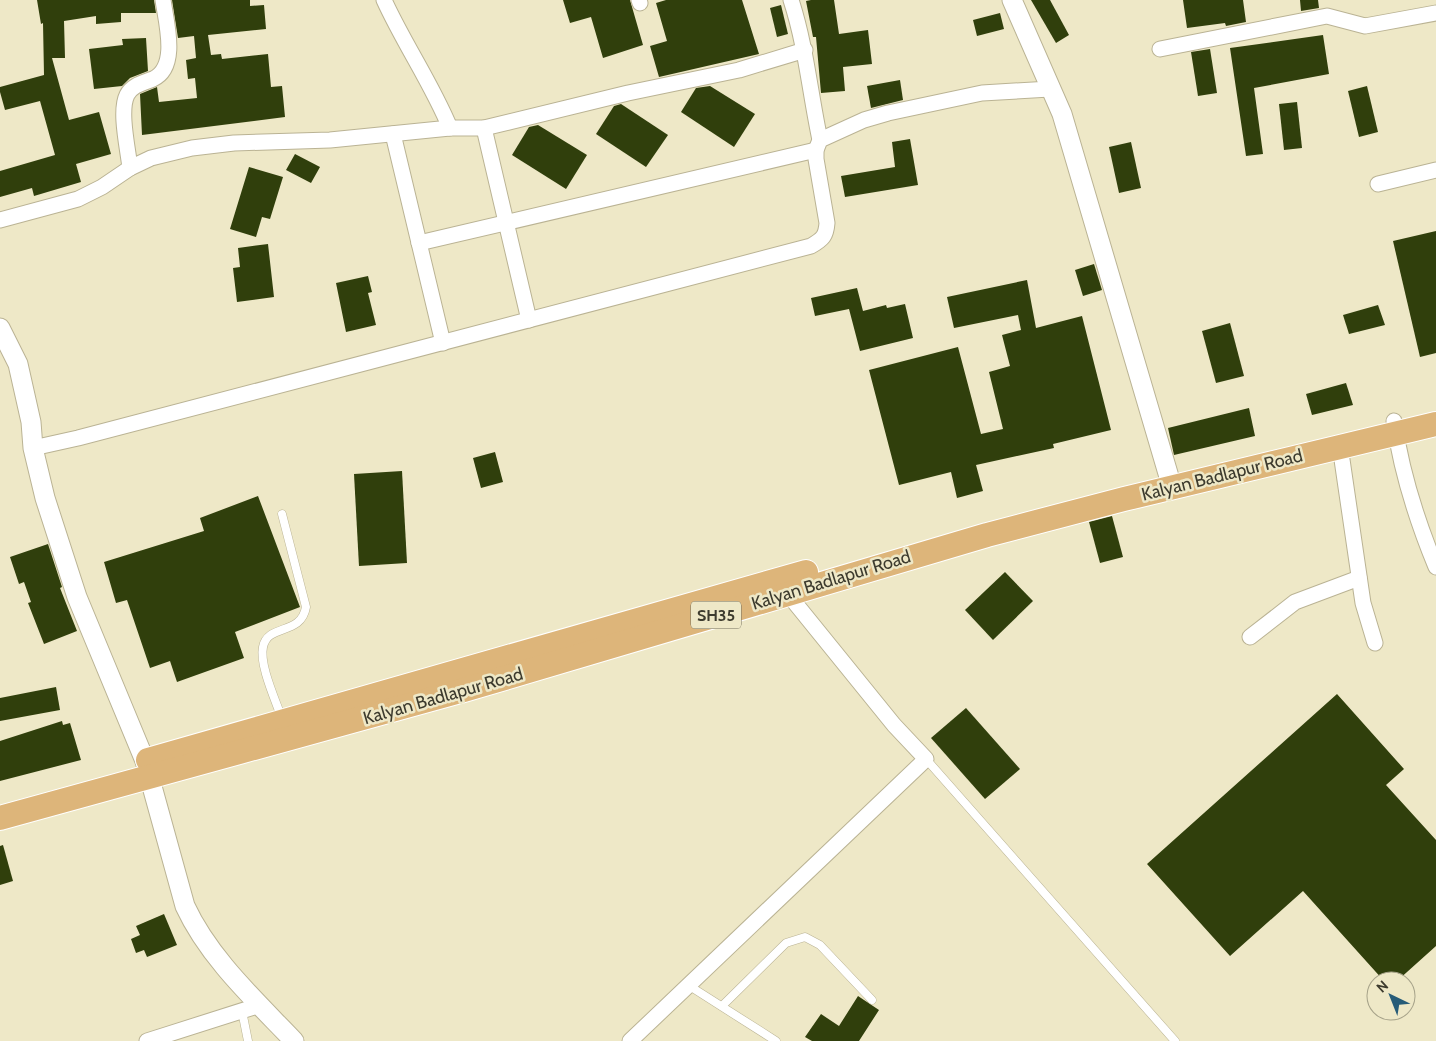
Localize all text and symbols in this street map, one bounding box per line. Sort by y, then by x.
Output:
street label: Kalyan Badlapur Road [1139,444,1305,506]
street label: Kalyan Badlapur Road [749,545,913,615]
road number: SH35 [691,602,741,628]
street label: Kalyan Badlapur Road [361,663,525,729]
north arrow [1366,971,1416,1021]
text: N [1372,977,1392,996]

